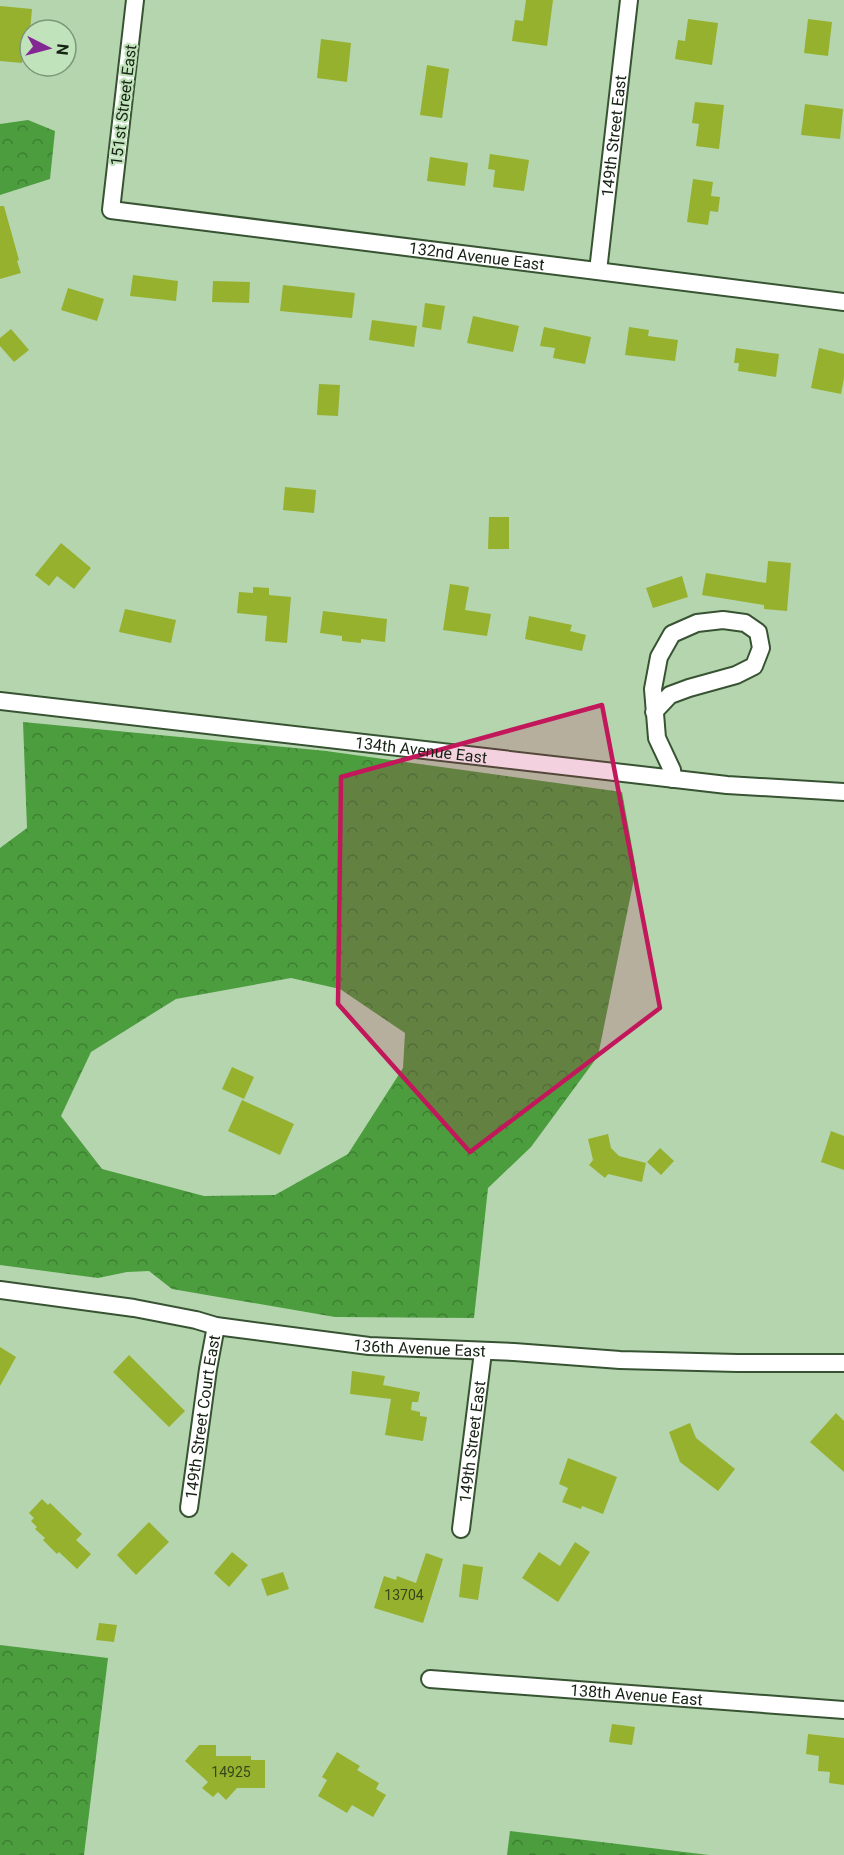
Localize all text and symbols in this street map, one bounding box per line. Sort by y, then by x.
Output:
north arrow [18,18,78,78]
text: N [52,43,72,56]
street label: 151st Street East [107,43,140,167]
street label: 149th Street East [598,74,630,198]
street label: 132nd Avenue East [408,238,546,274]
street label: 134th Avenue East [354,733,488,767]
street label: 149th Street Court East [181,1333,224,1500]
street label: 136th Avenue East [352,1335,486,1361]
street label: 149th Street East [455,1380,489,1504]
house number: 13704 [384,1587,424,1603]
street label: 138th Avenue East [570,1681,703,1709]
house number: 14925 [211,1764,251,1780]

